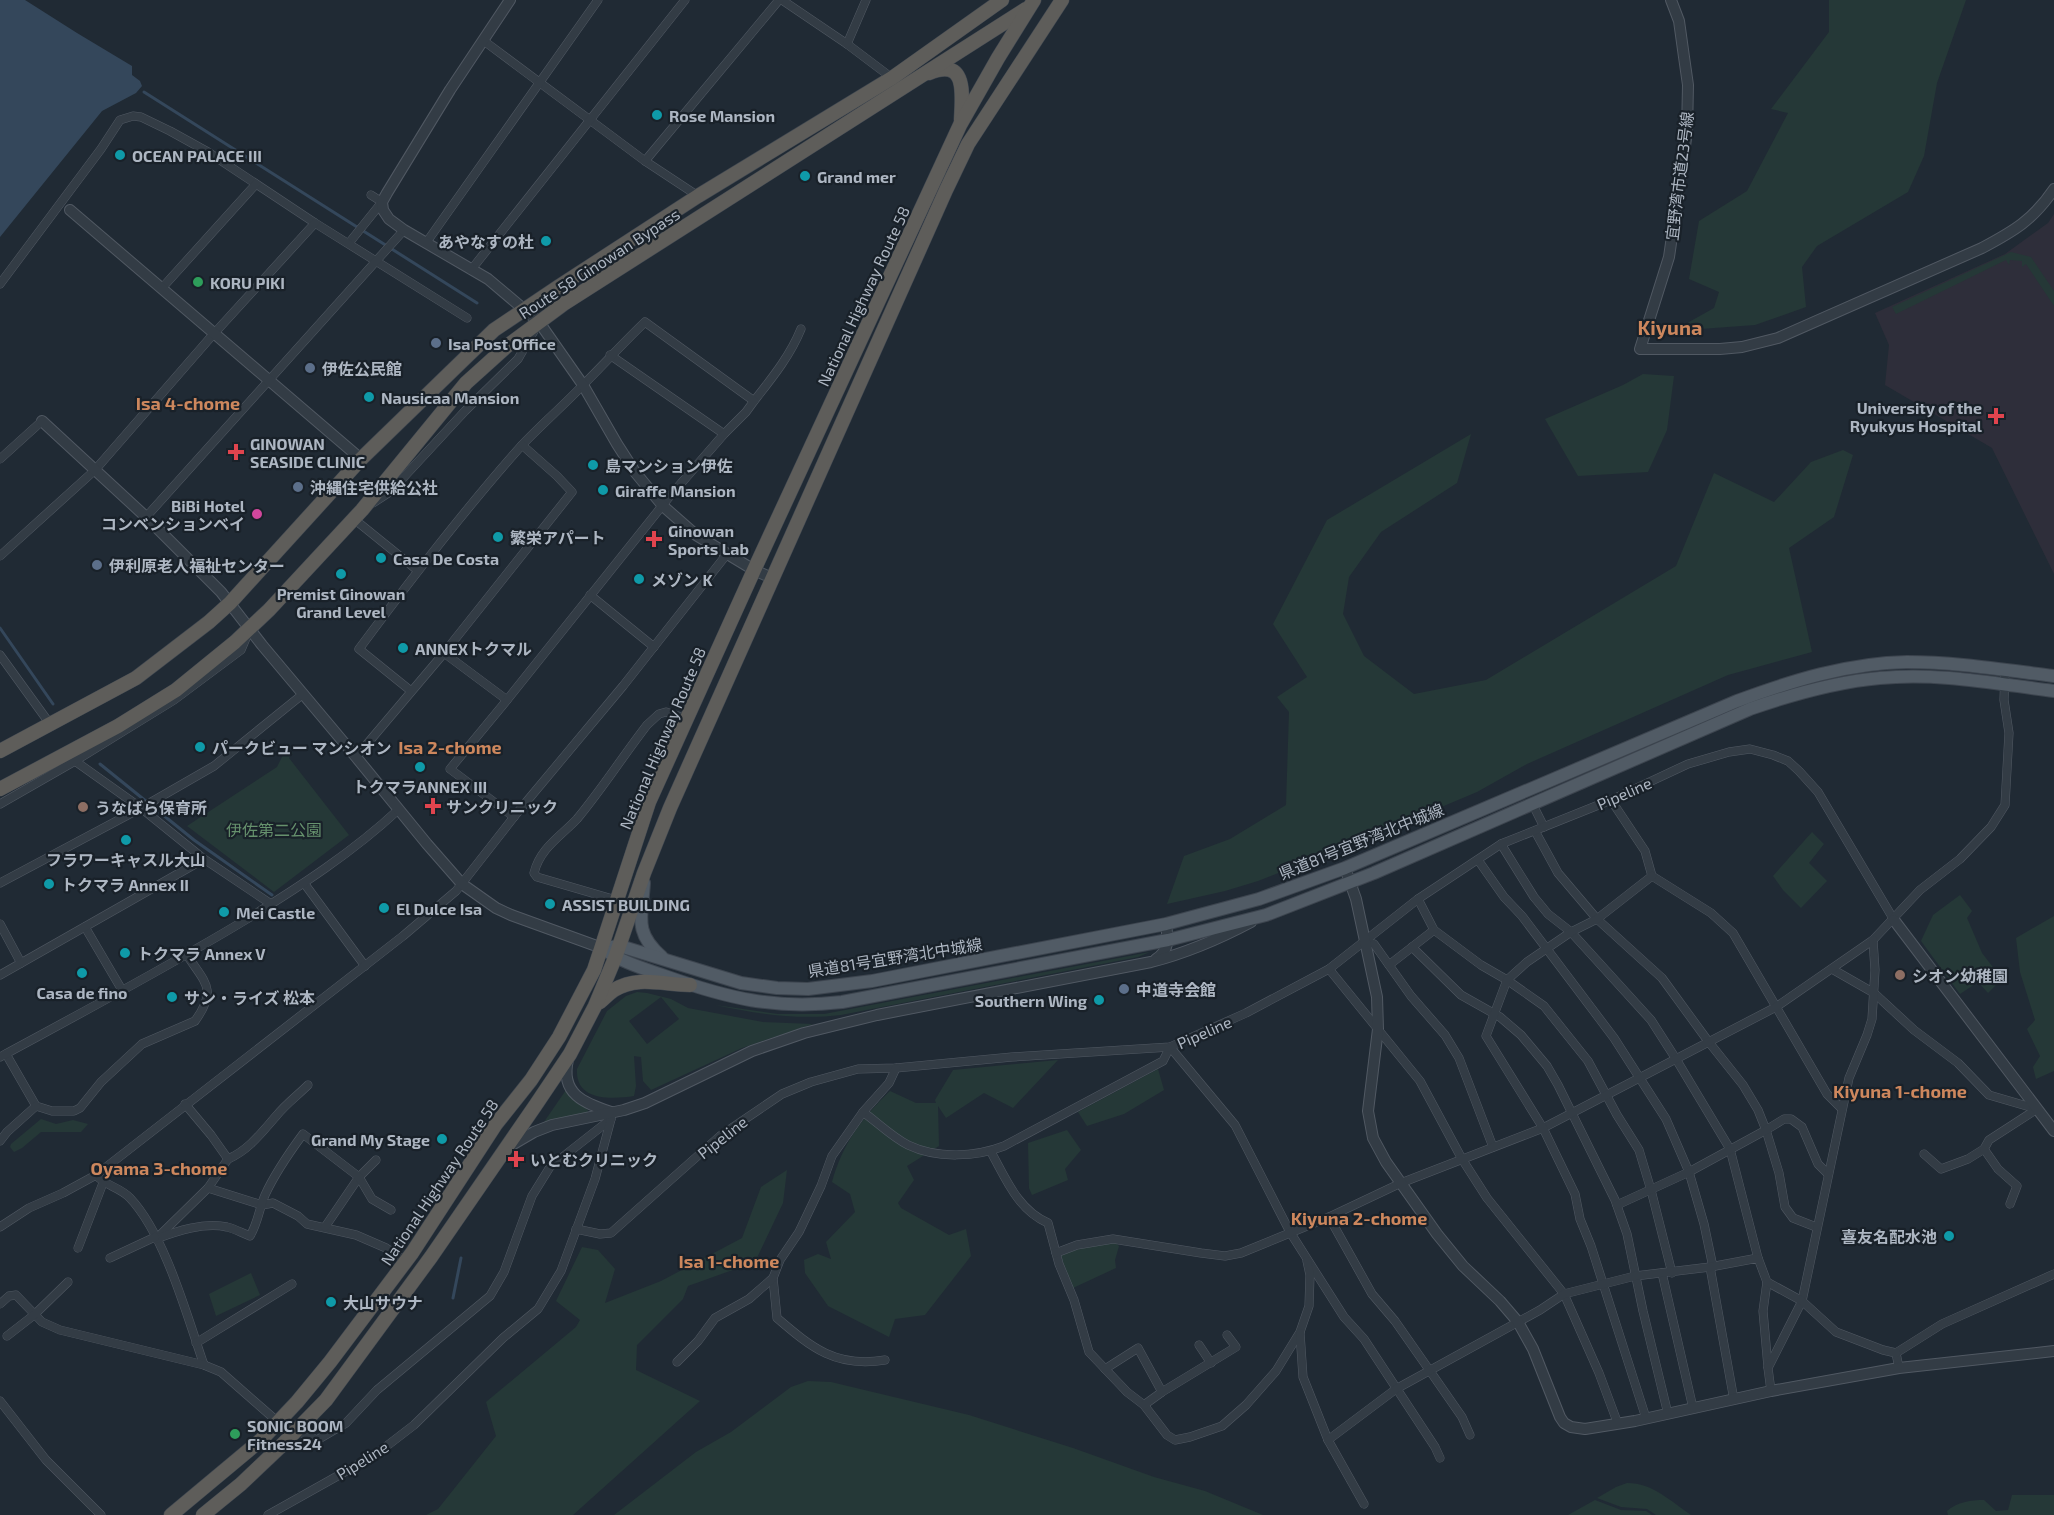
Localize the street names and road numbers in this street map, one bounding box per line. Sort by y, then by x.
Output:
street label: 宜野湾市道23号線 [1662,110,1696,242]
street label: National Highway Route 58 [813,203,913,389]
street label: Route 58 Ginowan Bypass [515,204,683,322]
street label: National Highway Route 58 [615,644,709,832]
street label: Pipeline [1594,773,1654,813]
street label: 県道81号宜野湾北中城線 [1276,799,1446,883]
street label: 県道81号宜野湾北中城線 [807,934,983,980]
street label: Pipeline [1174,1012,1234,1052]
street label: National Highway Route 58 [376,1095,502,1269]
street label: Pipeline [693,1112,751,1162]
street label: Pipeline [332,1437,392,1483]

